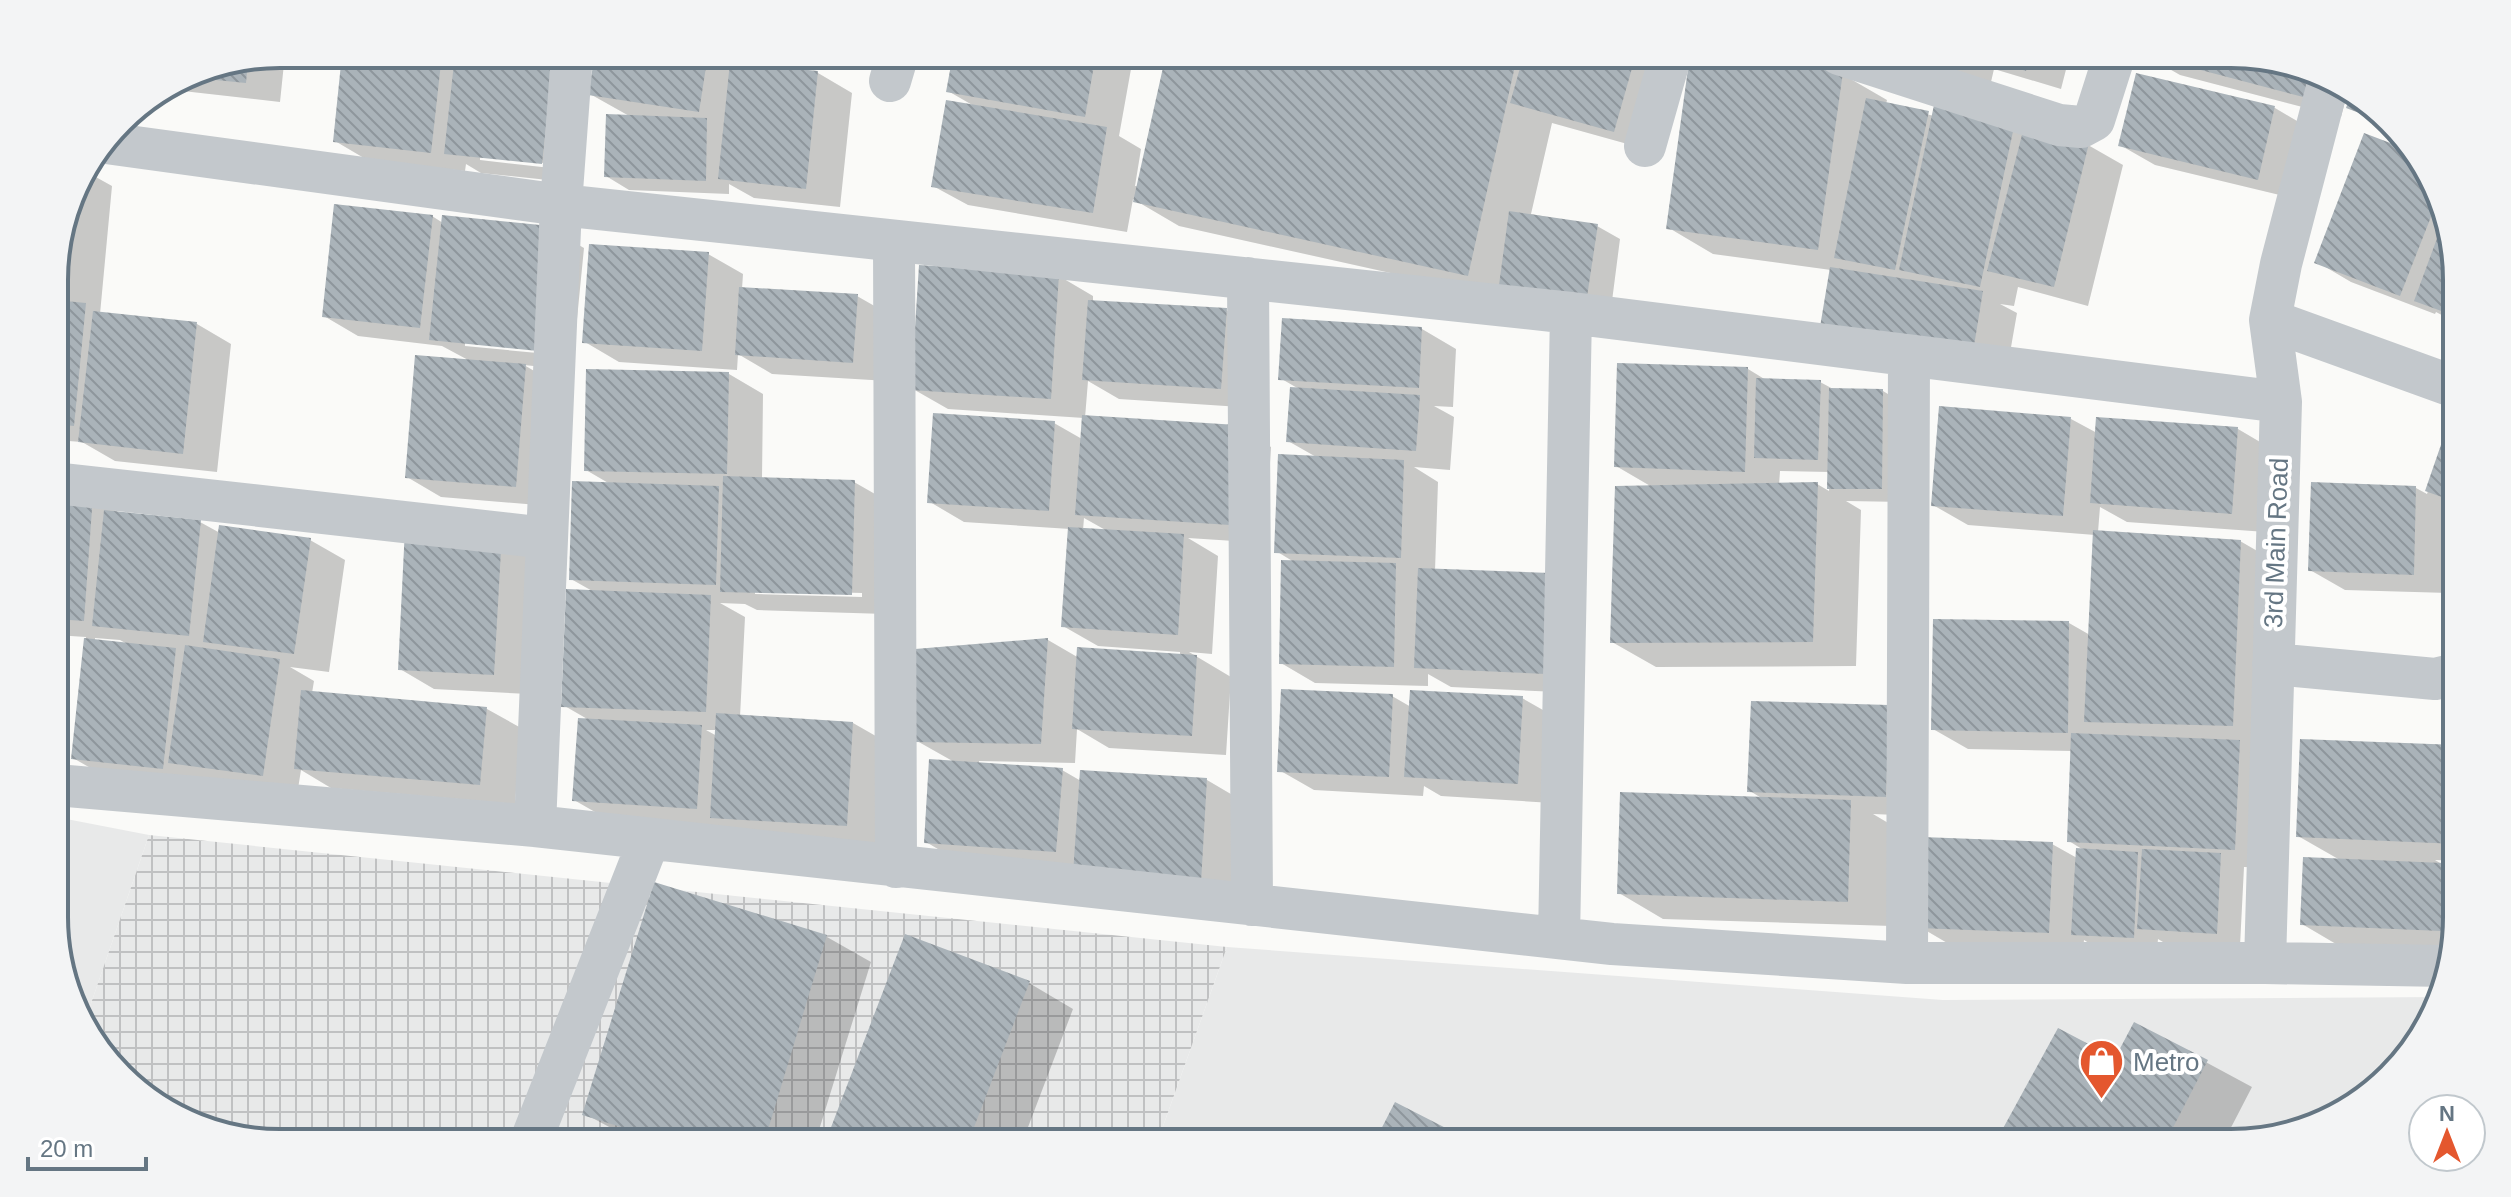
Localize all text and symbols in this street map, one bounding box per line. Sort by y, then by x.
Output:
street label: 3rd Main Road [2258,457,2294,629]
shop icon: Metro [2078,1038,2126,1101]
place label: Metro [2133,1047,2199,1077]
north arrow [2407,1093,2487,1173]
text: N [2439,1101,2455,1126]
scale bar [28,1121,146,1171]
text: 20 m [40,1135,93,1162]

